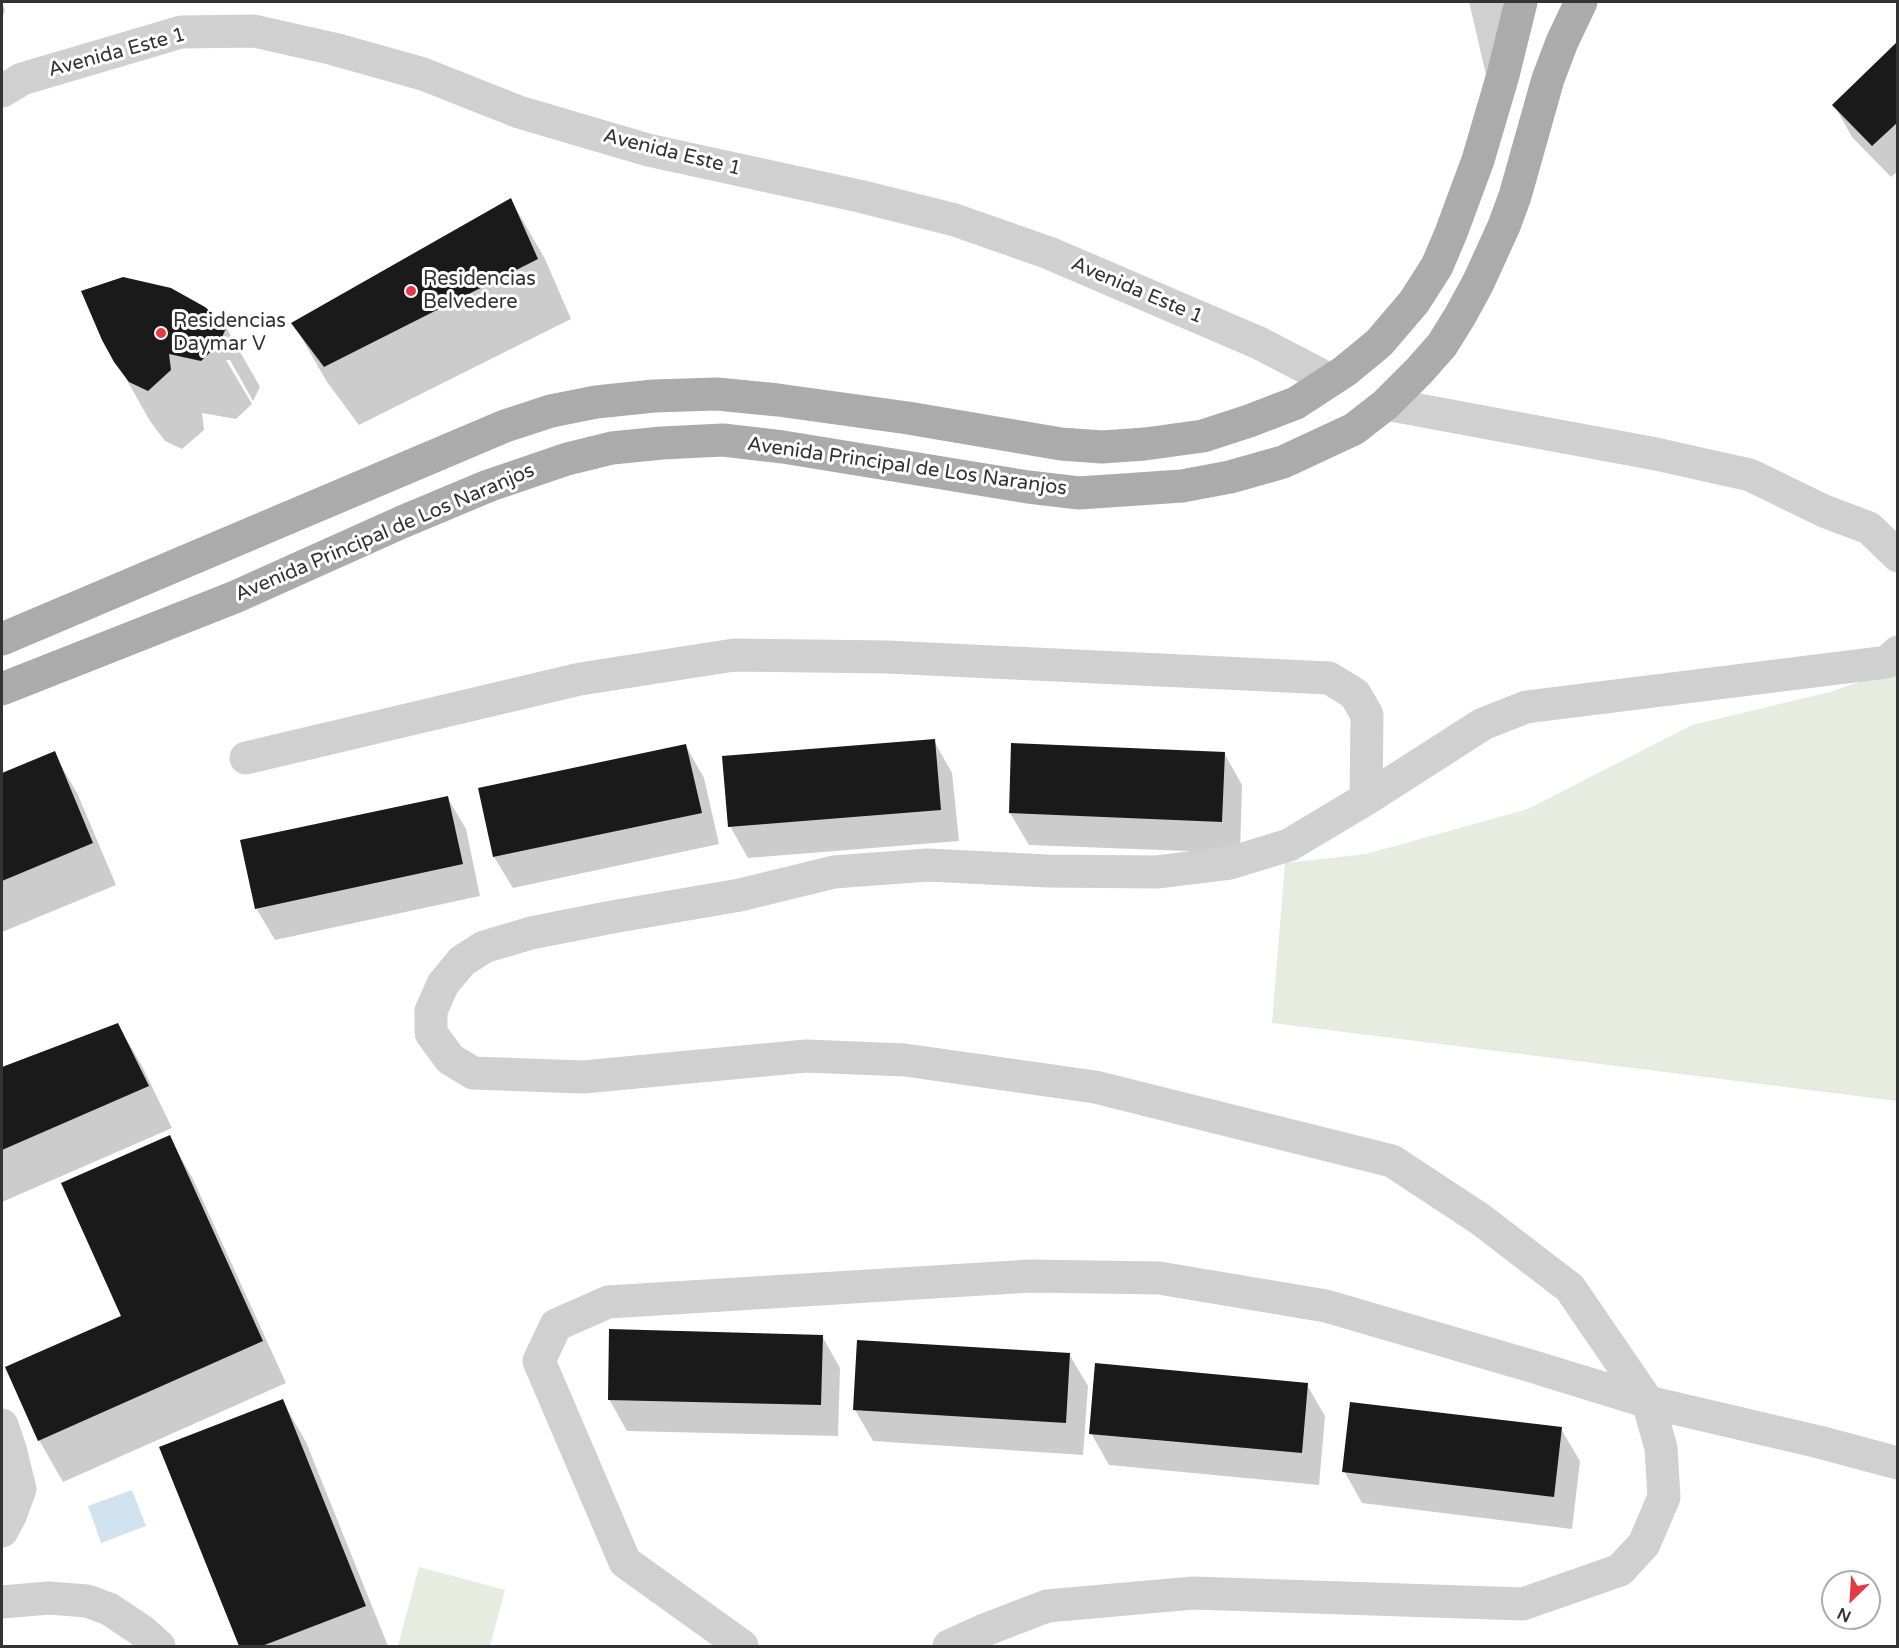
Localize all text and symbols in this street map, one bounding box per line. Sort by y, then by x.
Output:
street label: Avenida Este 1 [46,23,188,83]
street label: Avenida Este 1 [601,124,743,182]
street label: Avenida Este 1 [1067,252,1207,330]
place label: Residencias Belvedere [423,268,536,315]
marker: Residencias Belvedere [404,284,418,298]
place label: Residencias Daymar V [173,310,286,357]
marker: Residencias Daymar V [154,326,168,340]
street label: Avenida Principal de Los Naranjos [745,433,1069,501]
street label: Avenida Principal de Los Naranjos [232,459,538,607]
north arrow [1821,1570,1881,1630]
text: N [1834,1603,1854,1626]

